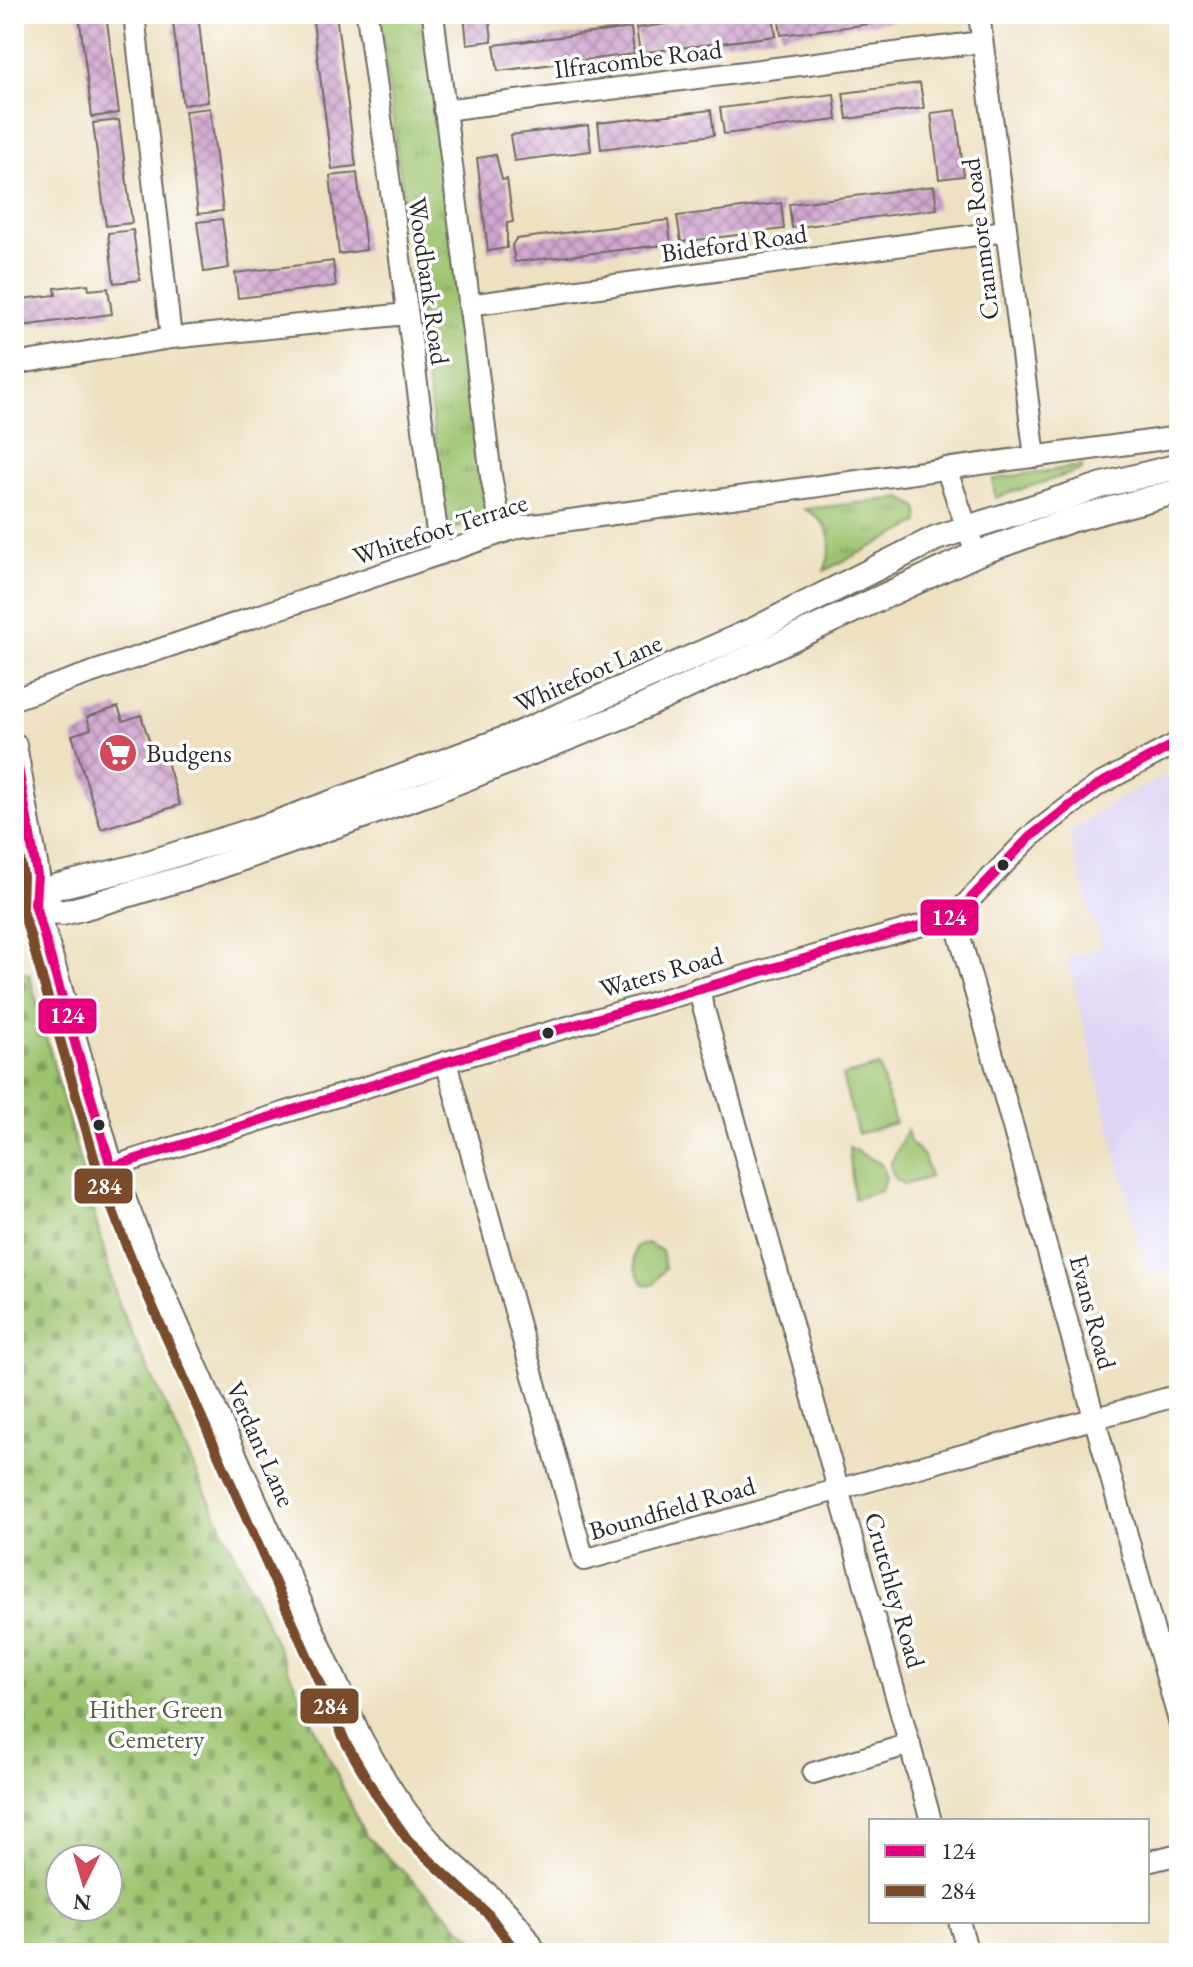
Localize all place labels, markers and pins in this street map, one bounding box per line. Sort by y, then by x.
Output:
supermarket icon: Budgens [97,732,139,774]
place label: Budgens [146,736,232,770]
unlabelled marker [995,857,1011,873]
unlabelled marker [540,1025,556,1041]
unlabelled marker [91,1117,107,1133]

